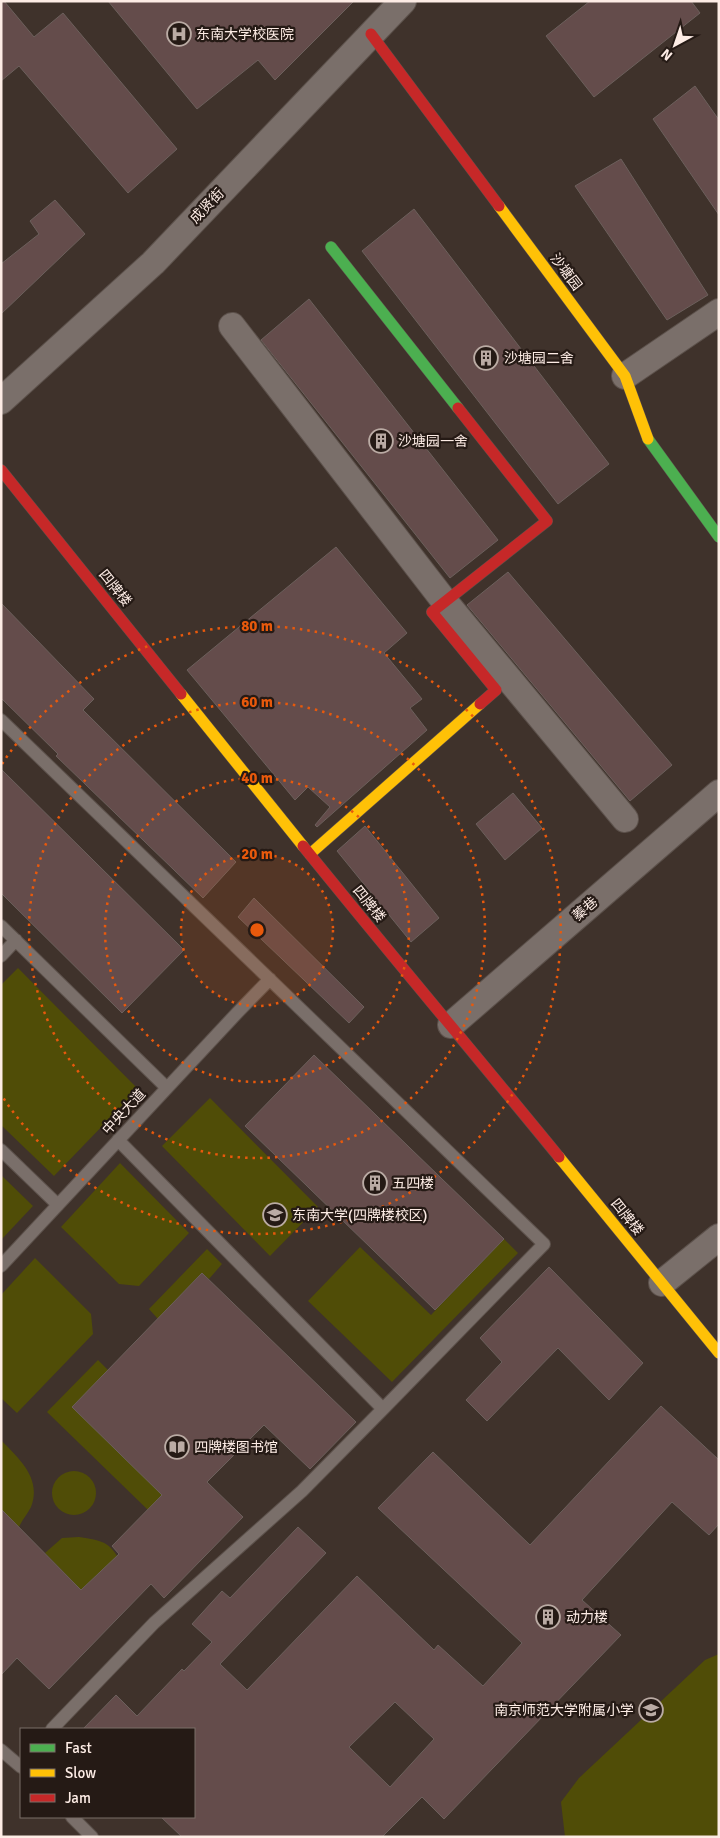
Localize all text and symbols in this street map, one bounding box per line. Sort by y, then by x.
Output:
north arrow [650,20,700,70]
hospital icon: 东南大学校医院 [166,21,192,47]
place label: 东南大学校医院 [196,26,294,43]
text: N [658,45,676,64]
street label: 成贤街 [186,185,228,227]
street label: 沙塘园 [547,250,585,294]
building icon: 沙塘园二舍 [473,345,499,371]
place label: 沙塘园二舍 [504,350,574,367]
building icon: 沙塘园一舍 [368,428,394,454]
place label: 沙塘园一舍 [398,433,468,450]
street label: 四牌楼 [95,566,135,610]
text: 80 m [241,617,273,635]
text: 60 m [241,693,273,711]
text: 40 m [241,769,273,787]
text: 20 m [241,845,273,863]
street label: 四牌楼 [349,882,389,926]
street label: 蓁巷 [569,893,601,925]
centre of rings [248,921,266,939]
street label: 中央大道 [99,1086,149,1138]
building icon: 五四楼 [362,1170,388,1196]
place label: 五四楼 [392,1175,434,1192]
street label: 四牌楼 [607,1195,647,1239]
school or university icon: 东南大学(四牌楼校区) [262,1202,288,1228]
place label: 东南大学(四牌楼校区) [292,1207,427,1224]
library icon: 四牌楼图书馆 [164,1434,190,1460]
place label: 四牌楼图书馆 [194,1439,278,1456]
building icon: 动力楼 [535,1604,561,1630]
place label: 动力楼 [566,1609,608,1626]
school or university icon: 南京师范大学附属小学 [638,1697,664,1723]
place label: 南京师范大学附属小学 [494,1702,634,1719]
legend [20,1728,195,1818]
text: Fast [65,1739,92,1757]
text: Slow [65,1764,96,1782]
text: Jam [65,1789,91,1807]

